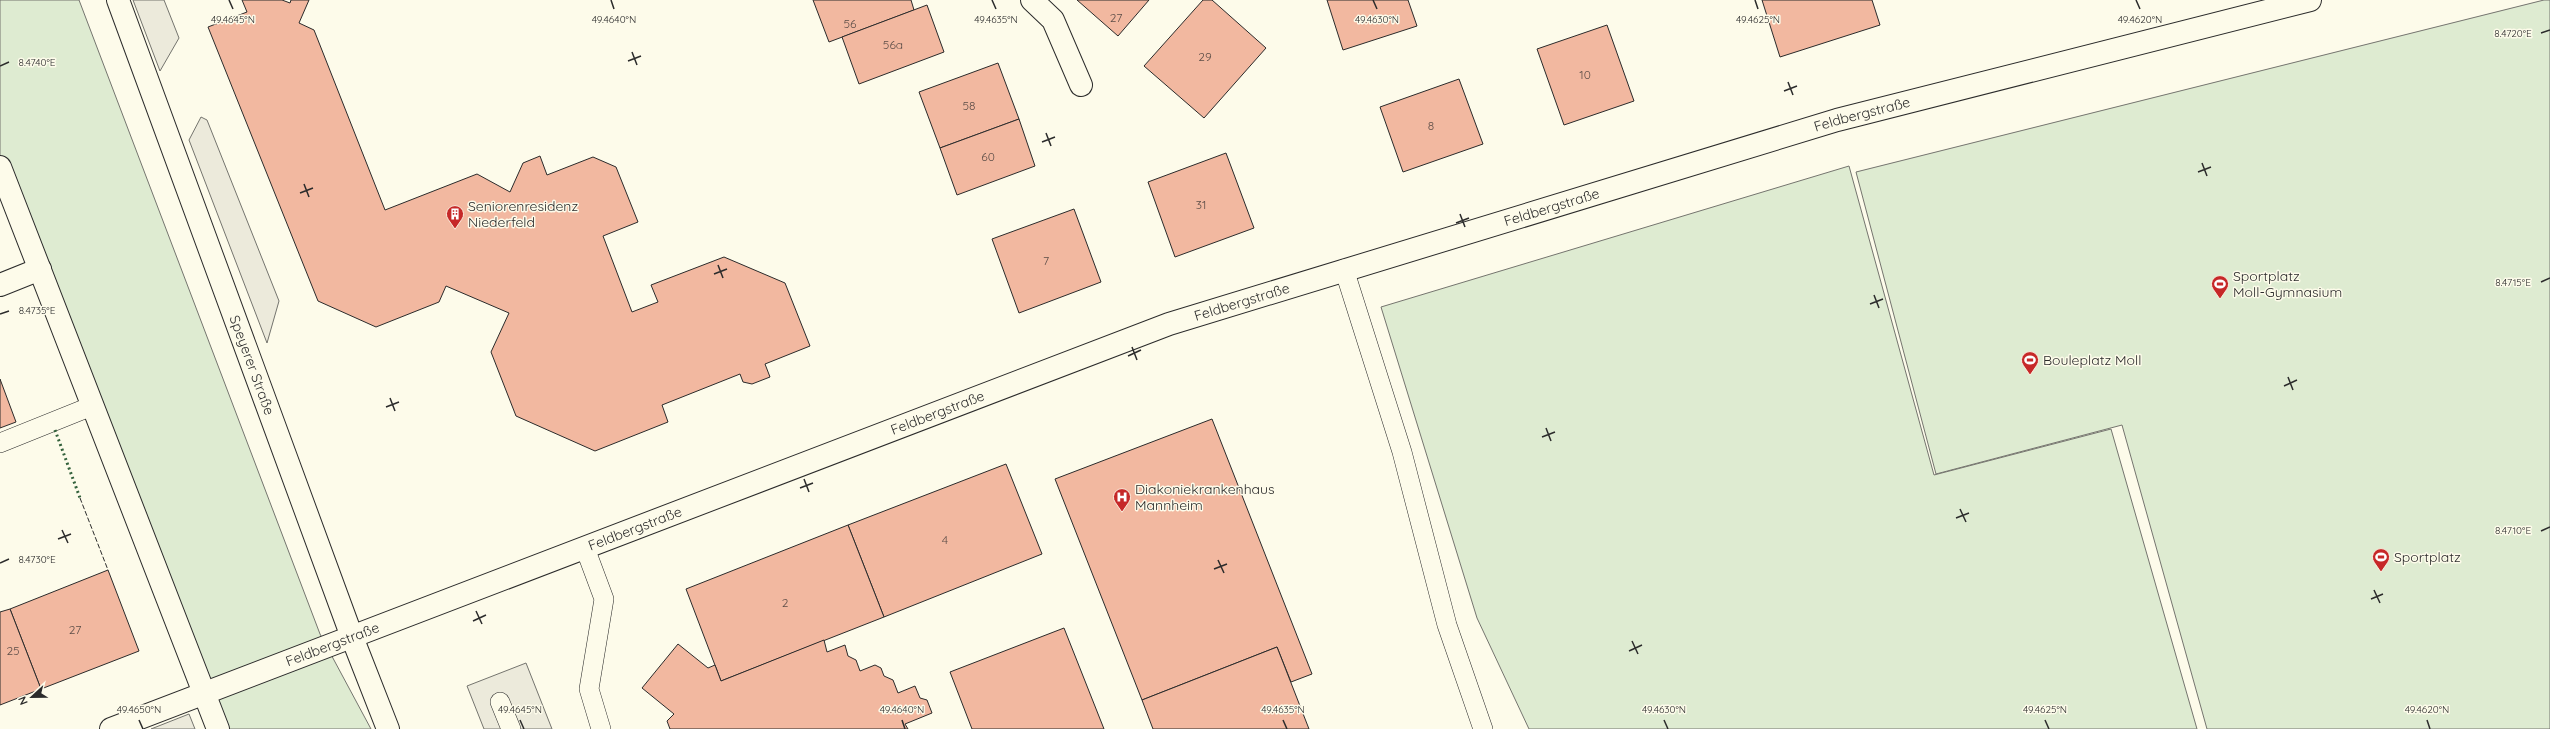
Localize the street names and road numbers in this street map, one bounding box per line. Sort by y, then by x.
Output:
street label: Feldbergstraße [1812,93,1912,136]
street label: Feldbergstraße [1502,184,1602,230]
street label: Feldbergstraße [1192,279,1292,325]
street label: Speyerer Straße [226,313,279,418]
street label: Feldbergstraße [888,387,987,439]
street label: Feldbergstraße [586,502,684,555]
street label: Feldbergstraße [283,618,382,670]

